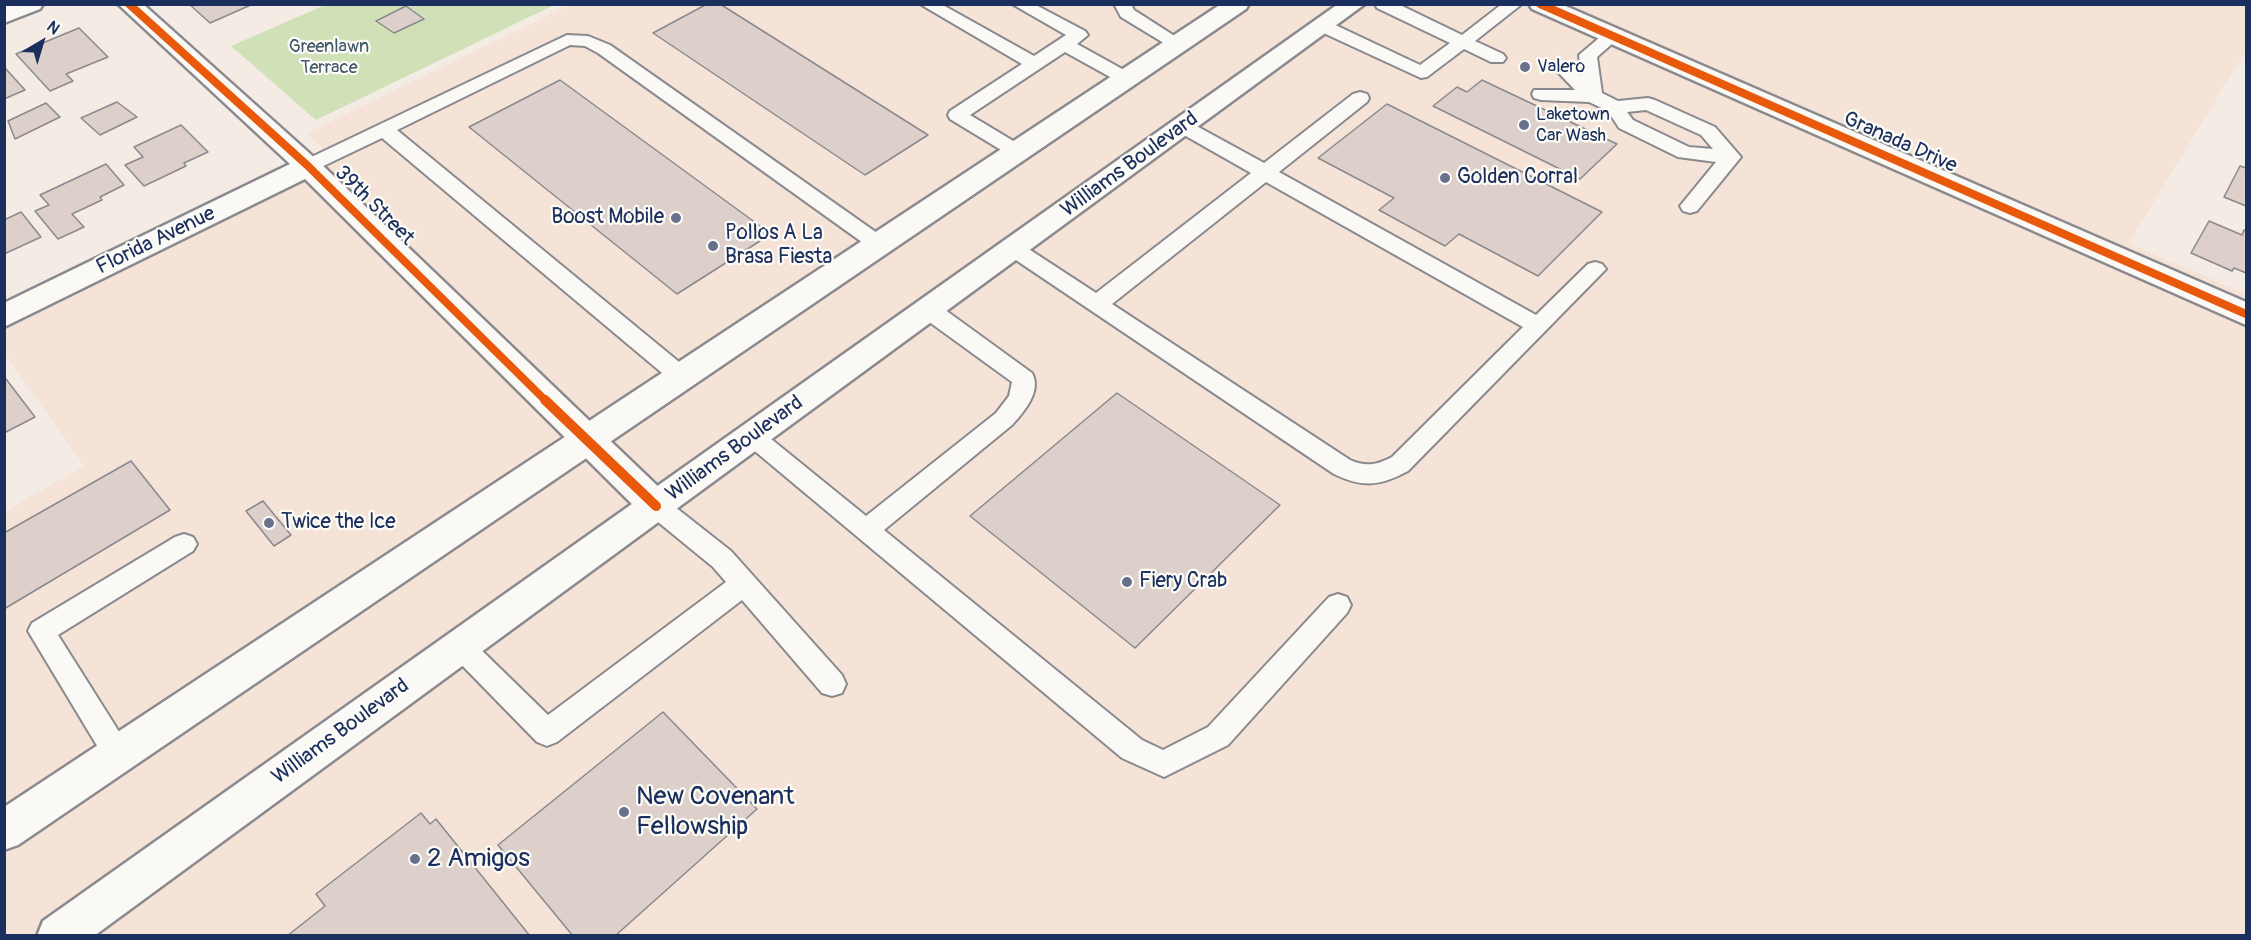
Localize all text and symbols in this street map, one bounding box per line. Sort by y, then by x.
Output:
north arrow [12,12,72,72]
text: N [43,17,63,39]
park label: Greenlawn Terrace [289,36,369,78]
place label: Valero [1537,56,1585,78]
marker: Valero [1518,60,1532,74]
place label: Laketown Car Wash [1536,104,1610,146]
street label: Williams Boulevard [1057,107,1203,223]
street label: Granada Drive [1839,107,1961,179]
marker: Laketown Car Wash [1517,118,1531,132]
street label: 39th Street [329,161,419,251]
place label: Golden Corral [1457,165,1578,191]
marker: Golden Corral [1438,171,1452,185]
street label: Florida Avenue [92,201,220,281]
place label: Boost Mobile [551,205,664,231]
marker: Boost Mobile [669,211,683,225]
place label: Pollos A La Brasa Fiesta [725,221,832,271]
marker: Pollos A La Brasa Fiesta [706,239,720,253]
street label: Williams Boulevard [662,391,808,507]
place label: Twice the Ice [281,510,396,536]
marker: Twice the Ice [262,516,276,530]
place label: Fiery Crab [1139,569,1227,595]
marker: Fiery Crab [1120,575,1134,589]
street label: Williams Boulevard [268,674,414,790]
place label: New Covenant Fellowship [636,781,795,843]
marker: New Covenant Fellowship [617,805,631,819]
place label: 2 Amigos [427,843,530,875]
marker: 2 Amigos [408,852,422,866]

